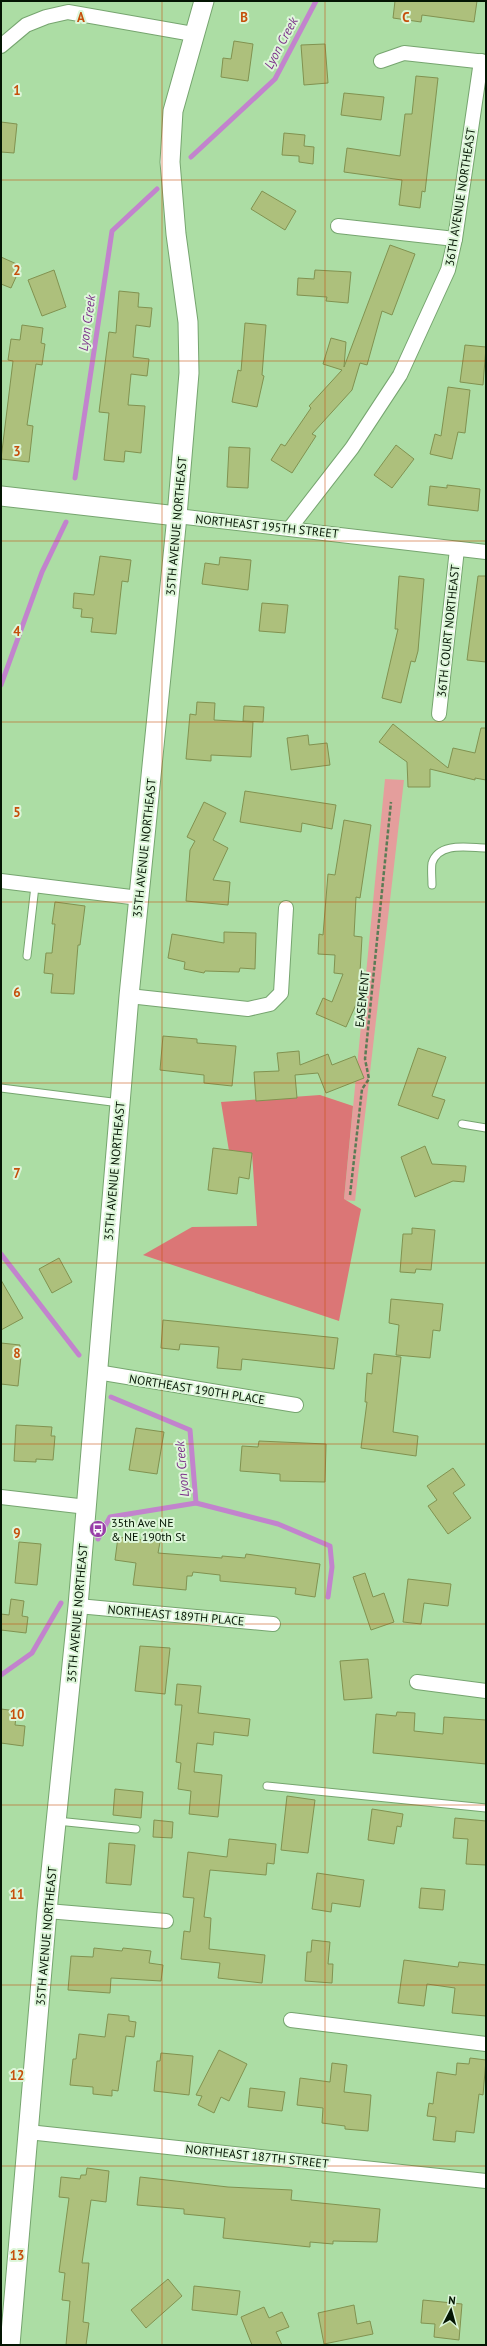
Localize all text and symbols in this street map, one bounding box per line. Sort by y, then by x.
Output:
text: A [77,9,85,26]
text: B [240,9,248,26]
text: C [402,9,410,26]
water label: Lyon Creek [260,13,302,72]
text: 1 [13,82,21,99]
street label: 36TH AVENUE NORTHEAST [442,126,478,267]
text: 2 [13,262,21,279]
water label: Lyon Creek [75,293,99,352]
text: 3 [13,443,21,460]
street label: 35TH AVENUE NORTHEAST [162,455,190,596]
street label: NORTHEAST 195TH STREET [195,511,340,541]
street label: 36TH COURT NORTHEAST [434,564,462,698]
text: 4 [13,623,21,640]
street label: 35TH AVENUE NORTHEAST [129,777,159,918]
text: 5 [13,804,21,821]
street label: EASEMENT [352,970,372,1028]
text: 6 [13,984,21,1001]
street label: 35TH AVENUE NORTHEAST [100,1100,128,1241]
text: 7 [13,1165,21,1182]
text: 8 [13,1345,21,1362]
street label: NORTHEAST 190TH PLACE [128,1371,266,1407]
water label: Lyon Creek [171,1439,193,1498]
place label: 35th Ave NE & NE 190th St [111,1515,186,1544]
bus stop icon: 35th Ave NE & NE 190th St [88,1519,108,1539]
text: 9 [13,1525,21,1542]
street label: 35TH AVENUE NORTHEAST [63,1542,91,1683]
street label: NORTHEAST 189TH PLACE [107,1602,245,1628]
text: 10 [10,1706,24,1723]
street label: 35TH AVENUE NORTHEAST [32,1865,60,2006]
text: 11 [10,1886,24,1903]
text: 12 [10,2067,24,2084]
street label: NORTHEAST 187TH STREET [185,2141,330,2171]
text: 13 [10,2247,24,2264]
north arrow [431,2290,471,2330]
text: N [448,2293,456,2307]

